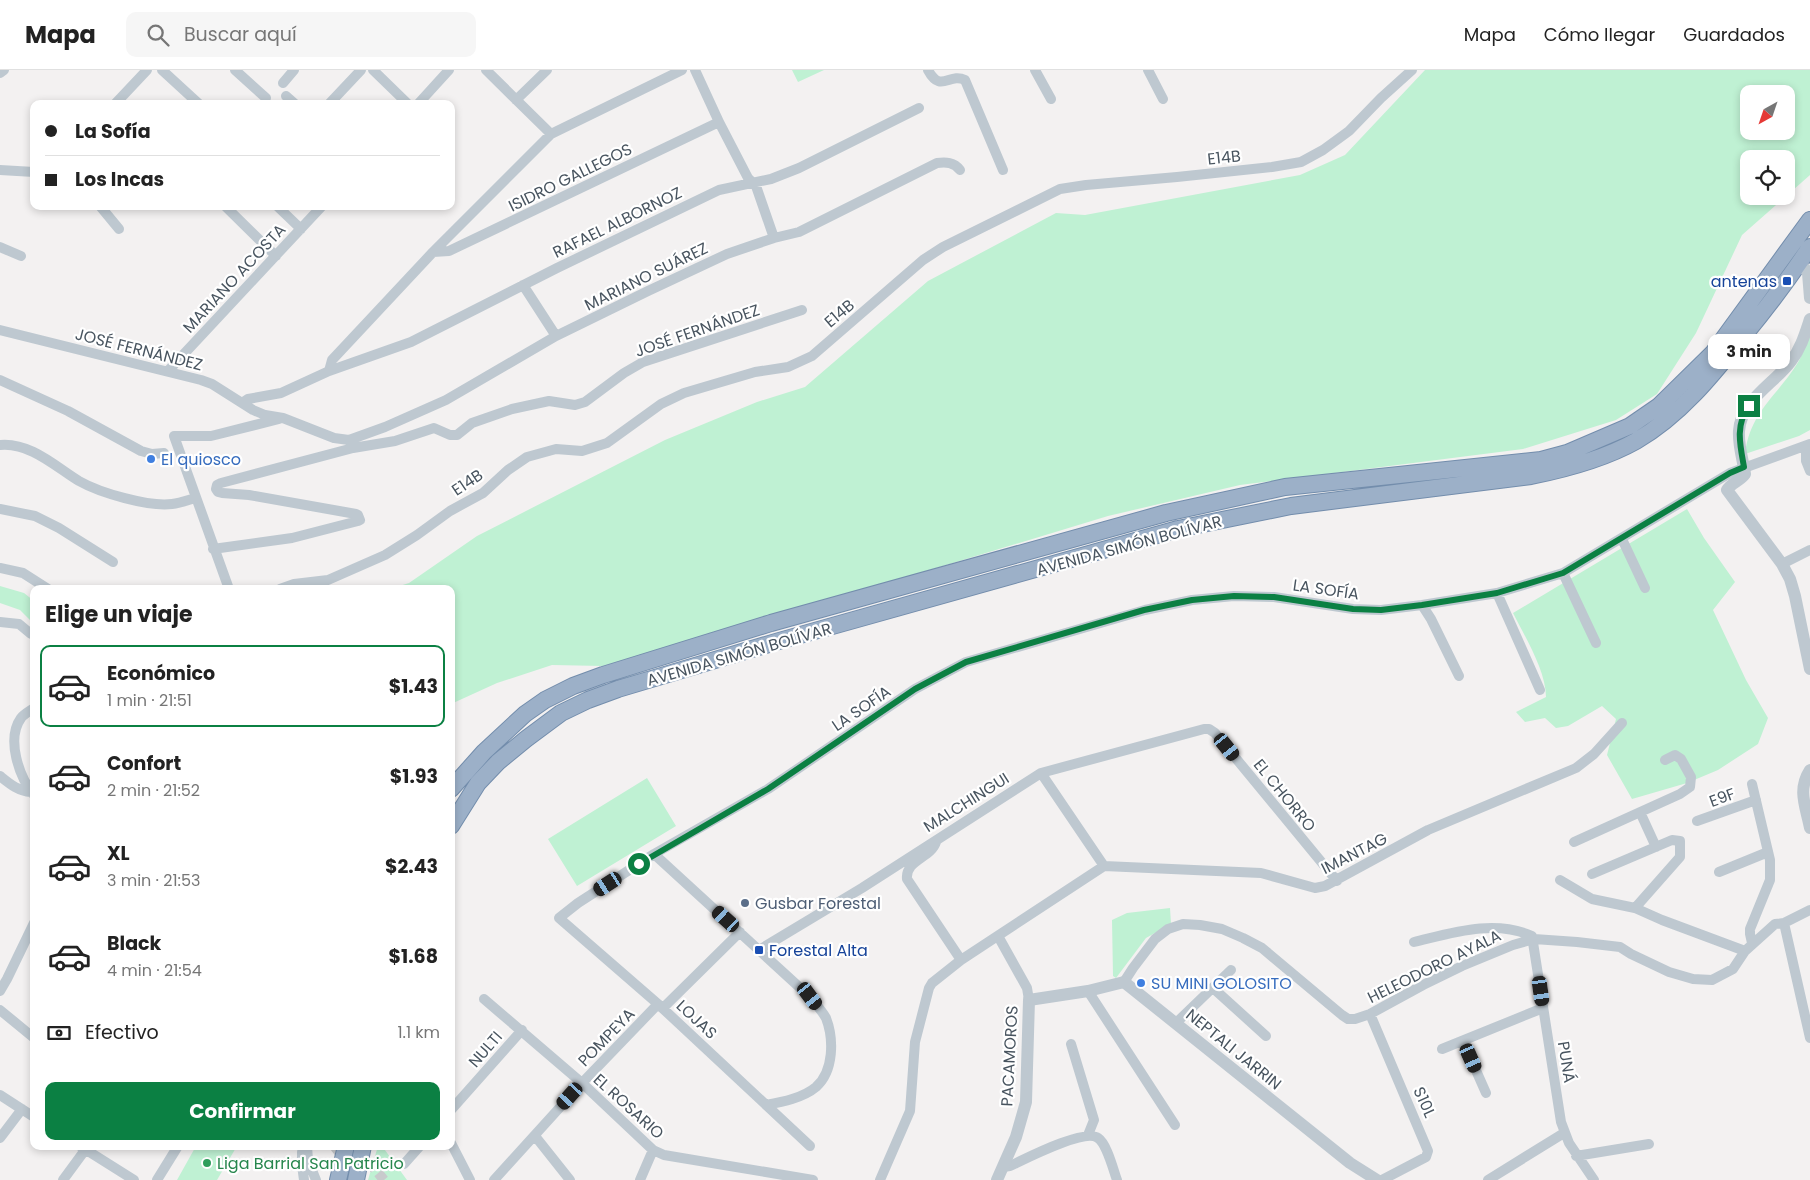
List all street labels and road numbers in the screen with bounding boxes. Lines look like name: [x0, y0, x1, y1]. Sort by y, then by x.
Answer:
street label: ISIDRO GALLEGOS: [505, 138, 636, 217]
street label: E14B: [1206, 144, 1242, 171]
street label: RAFAEL ALBORNOZ: [549, 181, 686, 264]
street label: MARIANO ACOSTA: [178, 219, 291, 338]
street label: MARIANO SUÁREZ: [581, 237, 712, 316]
street label: E14B: [819, 294, 860, 333]
street label: JOSÉ FERNÁNDEZ: [632, 298, 763, 363]
street label: JOSÉ FERNÁNDEZ: [73, 323, 205, 376]
street label: E14B: [447, 463, 488, 501]
street label: AVENIDA SIMÓN BOLÍVAR: [1034, 510, 1224, 581]
street label: LA SOFÍA: [1291, 573, 1361, 606]
street label: AVENIDA SIMÓN BOLÍVAR: [644, 617, 834, 692]
street label: LA SOFÍA: [827, 680, 896, 737]
street label: EL CHORRO: [1248, 754, 1321, 837]
street label: MALCHINGUI: [919, 767, 1014, 838]
street label: E9F: [1706, 782, 1738, 813]
street label: IMANTAG: [1317, 827, 1391, 880]
street label: HELEODORO AYALA: [1364, 924, 1505, 1009]
street label: LOJAS: [671, 995, 722, 1044]
street label: POMPEYA: [573, 1003, 640, 1072]
street label: NEPTALI JARRIN: [1181, 1004, 1286, 1095]
street label: PACAMOROS: [995, 1005, 1024, 1107]
street label: NULTI: [463, 1026, 508, 1073]
street label: PUNÁ: [1552, 1039, 1581, 1085]
street label: EL ROSARIO: [588, 1068, 669, 1144]
street label: S10L: [1408, 1083, 1441, 1121]

